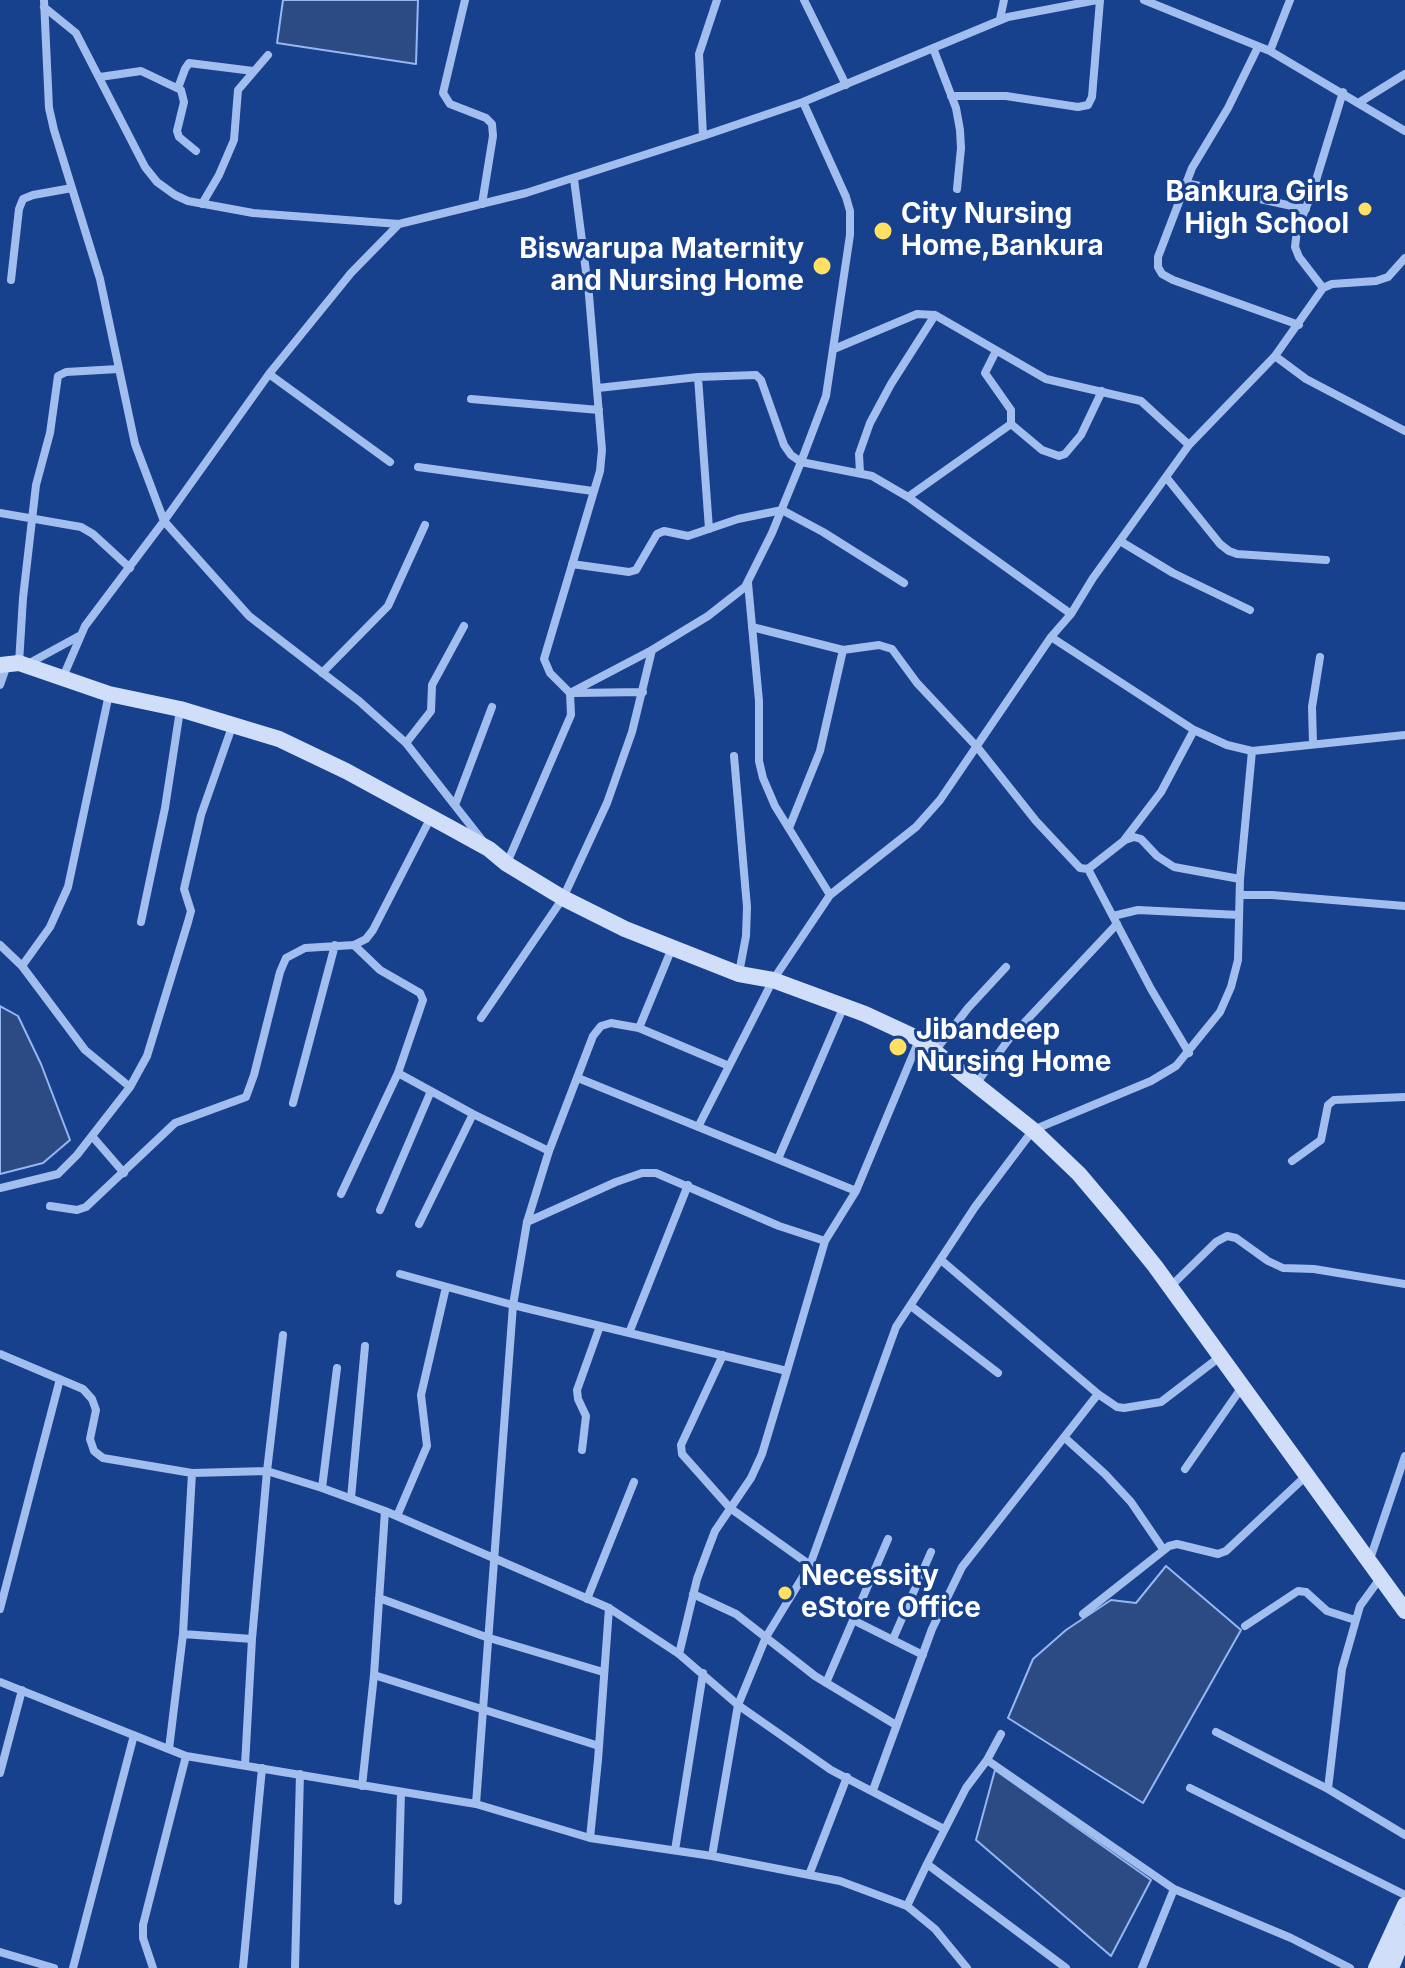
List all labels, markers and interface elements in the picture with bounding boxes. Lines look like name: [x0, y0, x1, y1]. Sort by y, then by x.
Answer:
place label: Bankura Girls High School: [1165, 176, 1349, 242]
place label: City Nursing Home,Bankura: [901, 198, 1104, 264]
marker: Bankura Girls High School: [1356, 200, 1374, 218]
marker: City Nursing Home,Bankura: [872, 220, 894, 242]
place label: Biswarupa Maternity and Nursing Home: [519, 233, 804, 299]
marker: Biswarupa Maternity and Nursing Home: [811, 255, 833, 277]
place label: Jibandeep Nursing Home: [916, 1014, 1112, 1080]
marker: Jibandeep Nursing Home: [887, 1036, 909, 1058]
place label: Necessity eStore Office: [801, 1560, 981, 1626]
marker: Necessity eStore Office: [776, 1584, 794, 1602]

